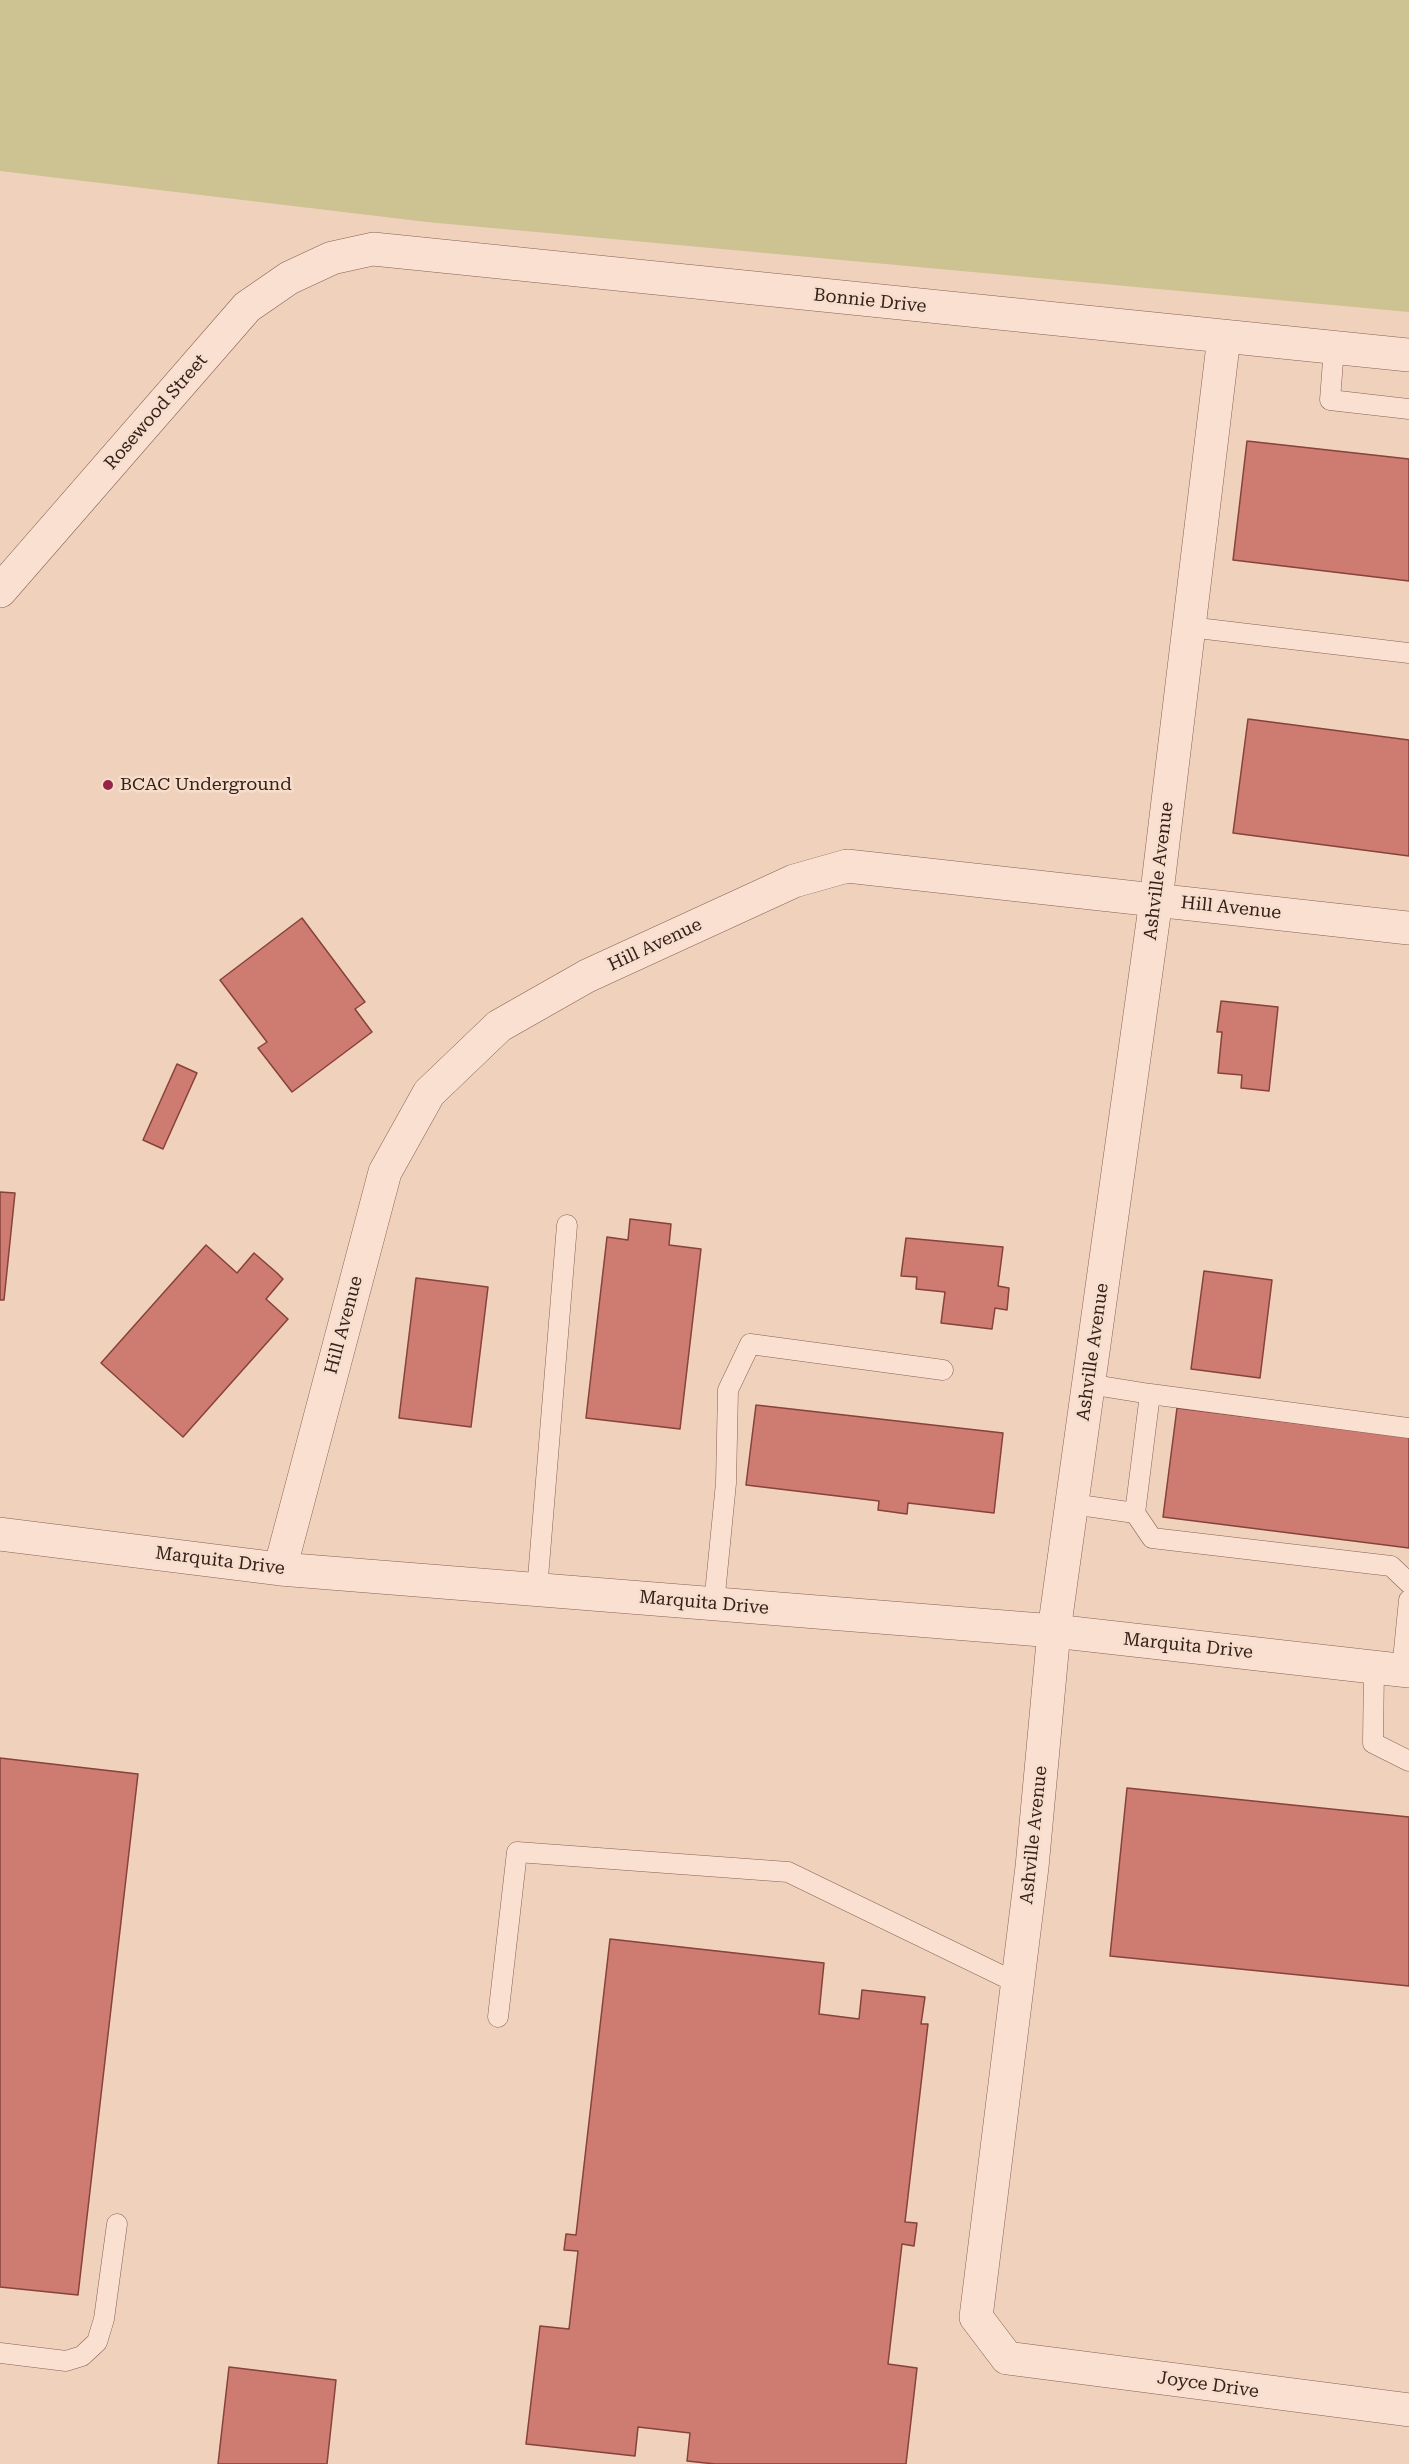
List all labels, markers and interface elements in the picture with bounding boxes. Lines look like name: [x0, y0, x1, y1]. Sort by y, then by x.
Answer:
street label: Bonnie Drive: [812, 284, 928, 318]
street label: Rosewood Street: [100, 350, 212, 474]
place label: BCAC Underground: [120, 774, 292, 796]
marker: BCAC Underground: [101, 778, 115, 792]
street label: Ashville Avenue: [1140, 801, 1178, 941]
street label: Hill Avenue: [1180, 892, 1282, 924]
street label: Hill Avenue: [605, 914, 705, 976]
street label: Hill Avenue: [321, 1273, 367, 1377]
street label: Ashville Avenue: [1073, 1282, 1113, 1422]
street label: Marquita Drive: [154, 1542, 286, 1580]
street label: Marquita Drive: [638, 1587, 770, 1619]
street label: Marquita Drive: [1122, 1628, 1254, 1664]
street label: Ashville Avenue: [1016, 1765, 1052, 1905]
street label: Joyce Drive: [1156, 2367, 1260, 2403]

